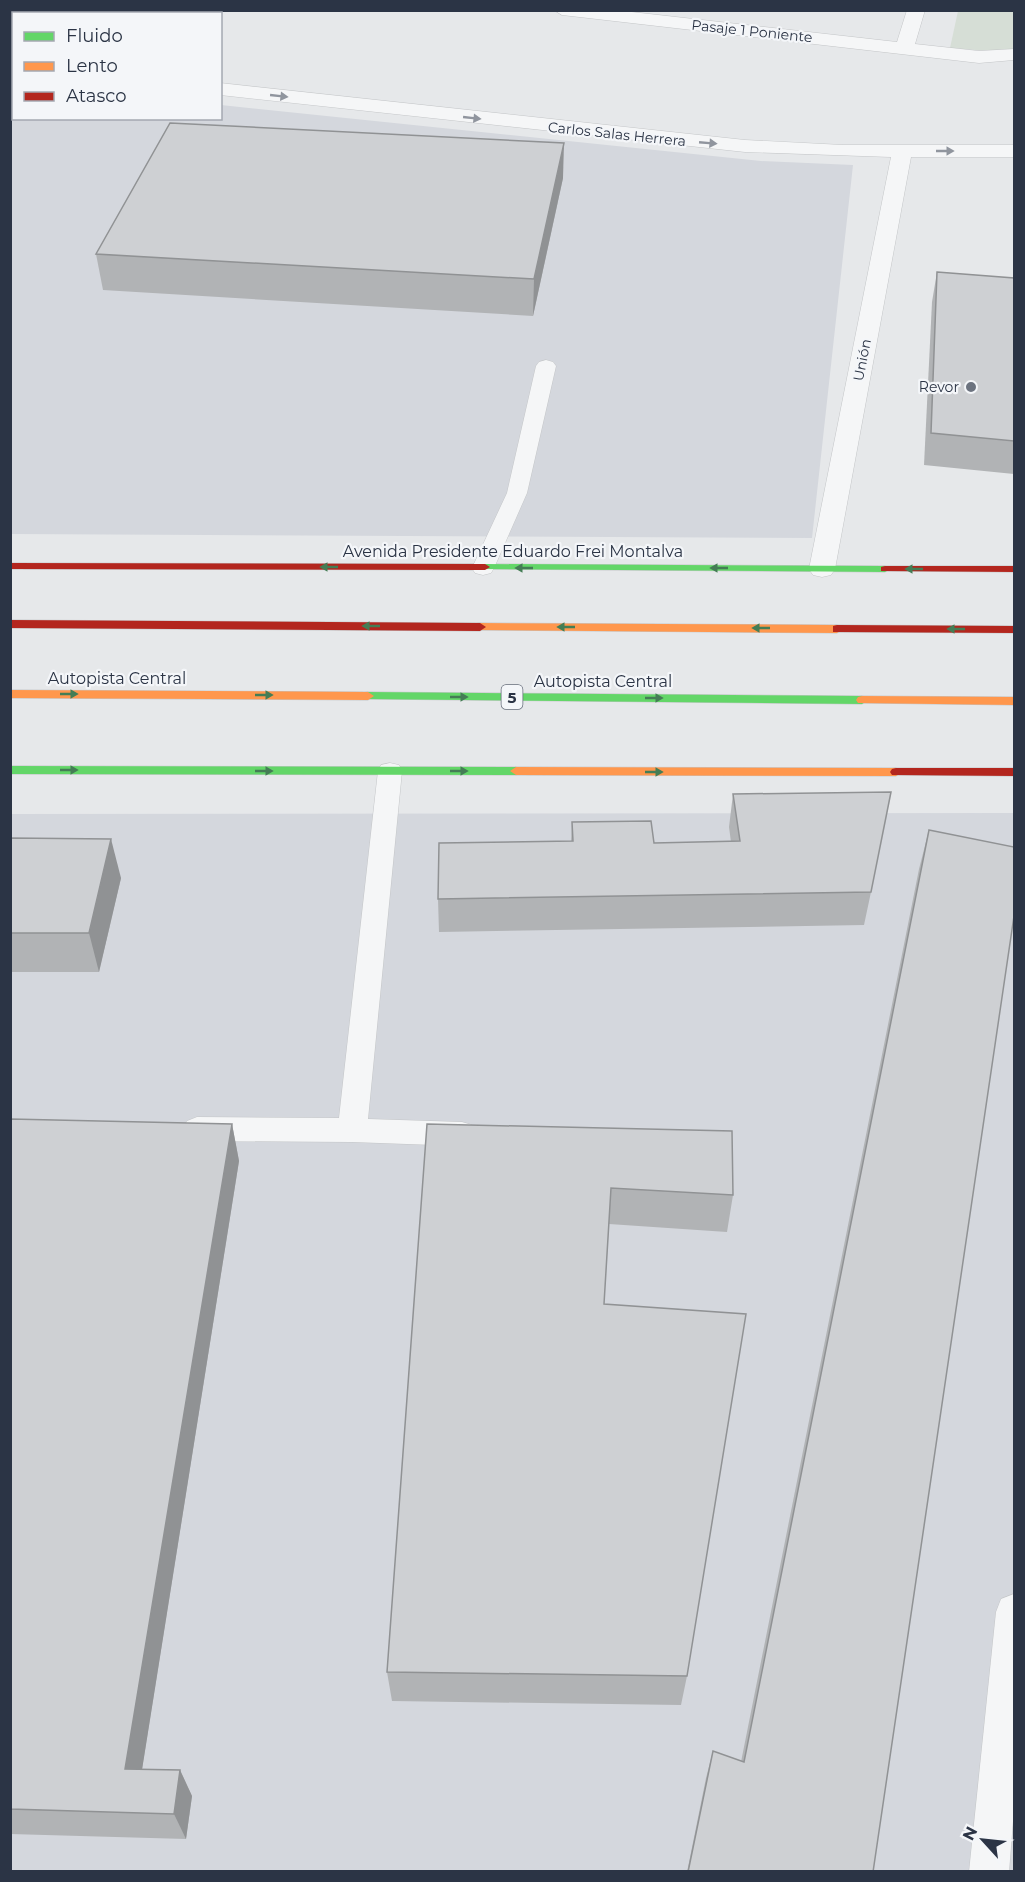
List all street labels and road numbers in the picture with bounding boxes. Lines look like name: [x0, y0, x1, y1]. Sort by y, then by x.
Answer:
street label: Pasaje 1 Poniente: [691, 16, 813, 46]
street label: Carlos Salas Herrera: [547, 118, 687, 150]
street label: Unión: [849, 337, 875, 383]
street label: Avenida Presidente Eduardo Frei Montalva: [343, 542, 683, 561]
street label: Autopista Central: [48, 669, 186, 688]
street label: Autopista Central: [534, 672, 672, 691]
road number: 5: [502, 685, 522, 709]

